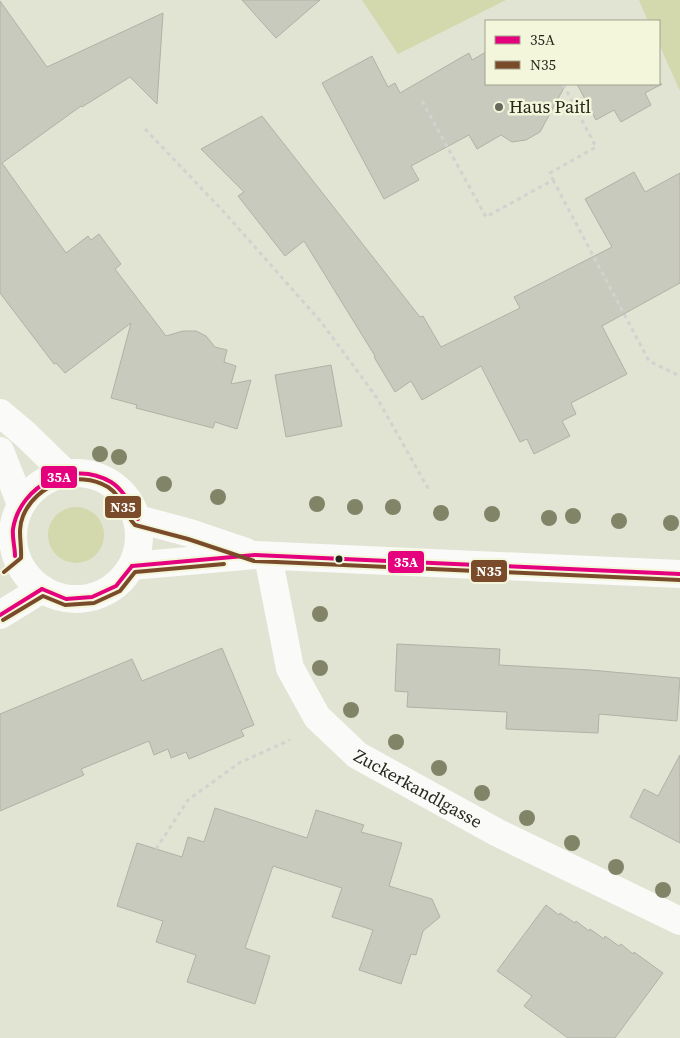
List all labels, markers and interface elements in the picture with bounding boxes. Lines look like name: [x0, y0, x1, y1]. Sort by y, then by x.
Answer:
legend: [485, 20, 660, 85]
text: 35A: [530, 29, 555, 50]
text: N35: [530, 54, 556, 75]
place label: Haus Paitl: [509, 94, 591, 119]
marker: Haus Paitl: [493, 101, 505, 113]
line badge: 35A: [40, 465, 78, 489]
text: 35A: [47, 467, 72, 487]
line badge: N35: [104, 495, 142, 519]
text: N35: [110, 497, 136, 517]
line badge: 35A: [387, 550, 425, 574]
text: 35A: [394, 552, 419, 572]
unlabelled marker: [334, 554, 344, 564]
line badge: N35: [470, 559, 508, 583]
text: N35: [476, 561, 502, 581]
street label: Zuckerkandlgasse: [350, 743, 487, 834]

